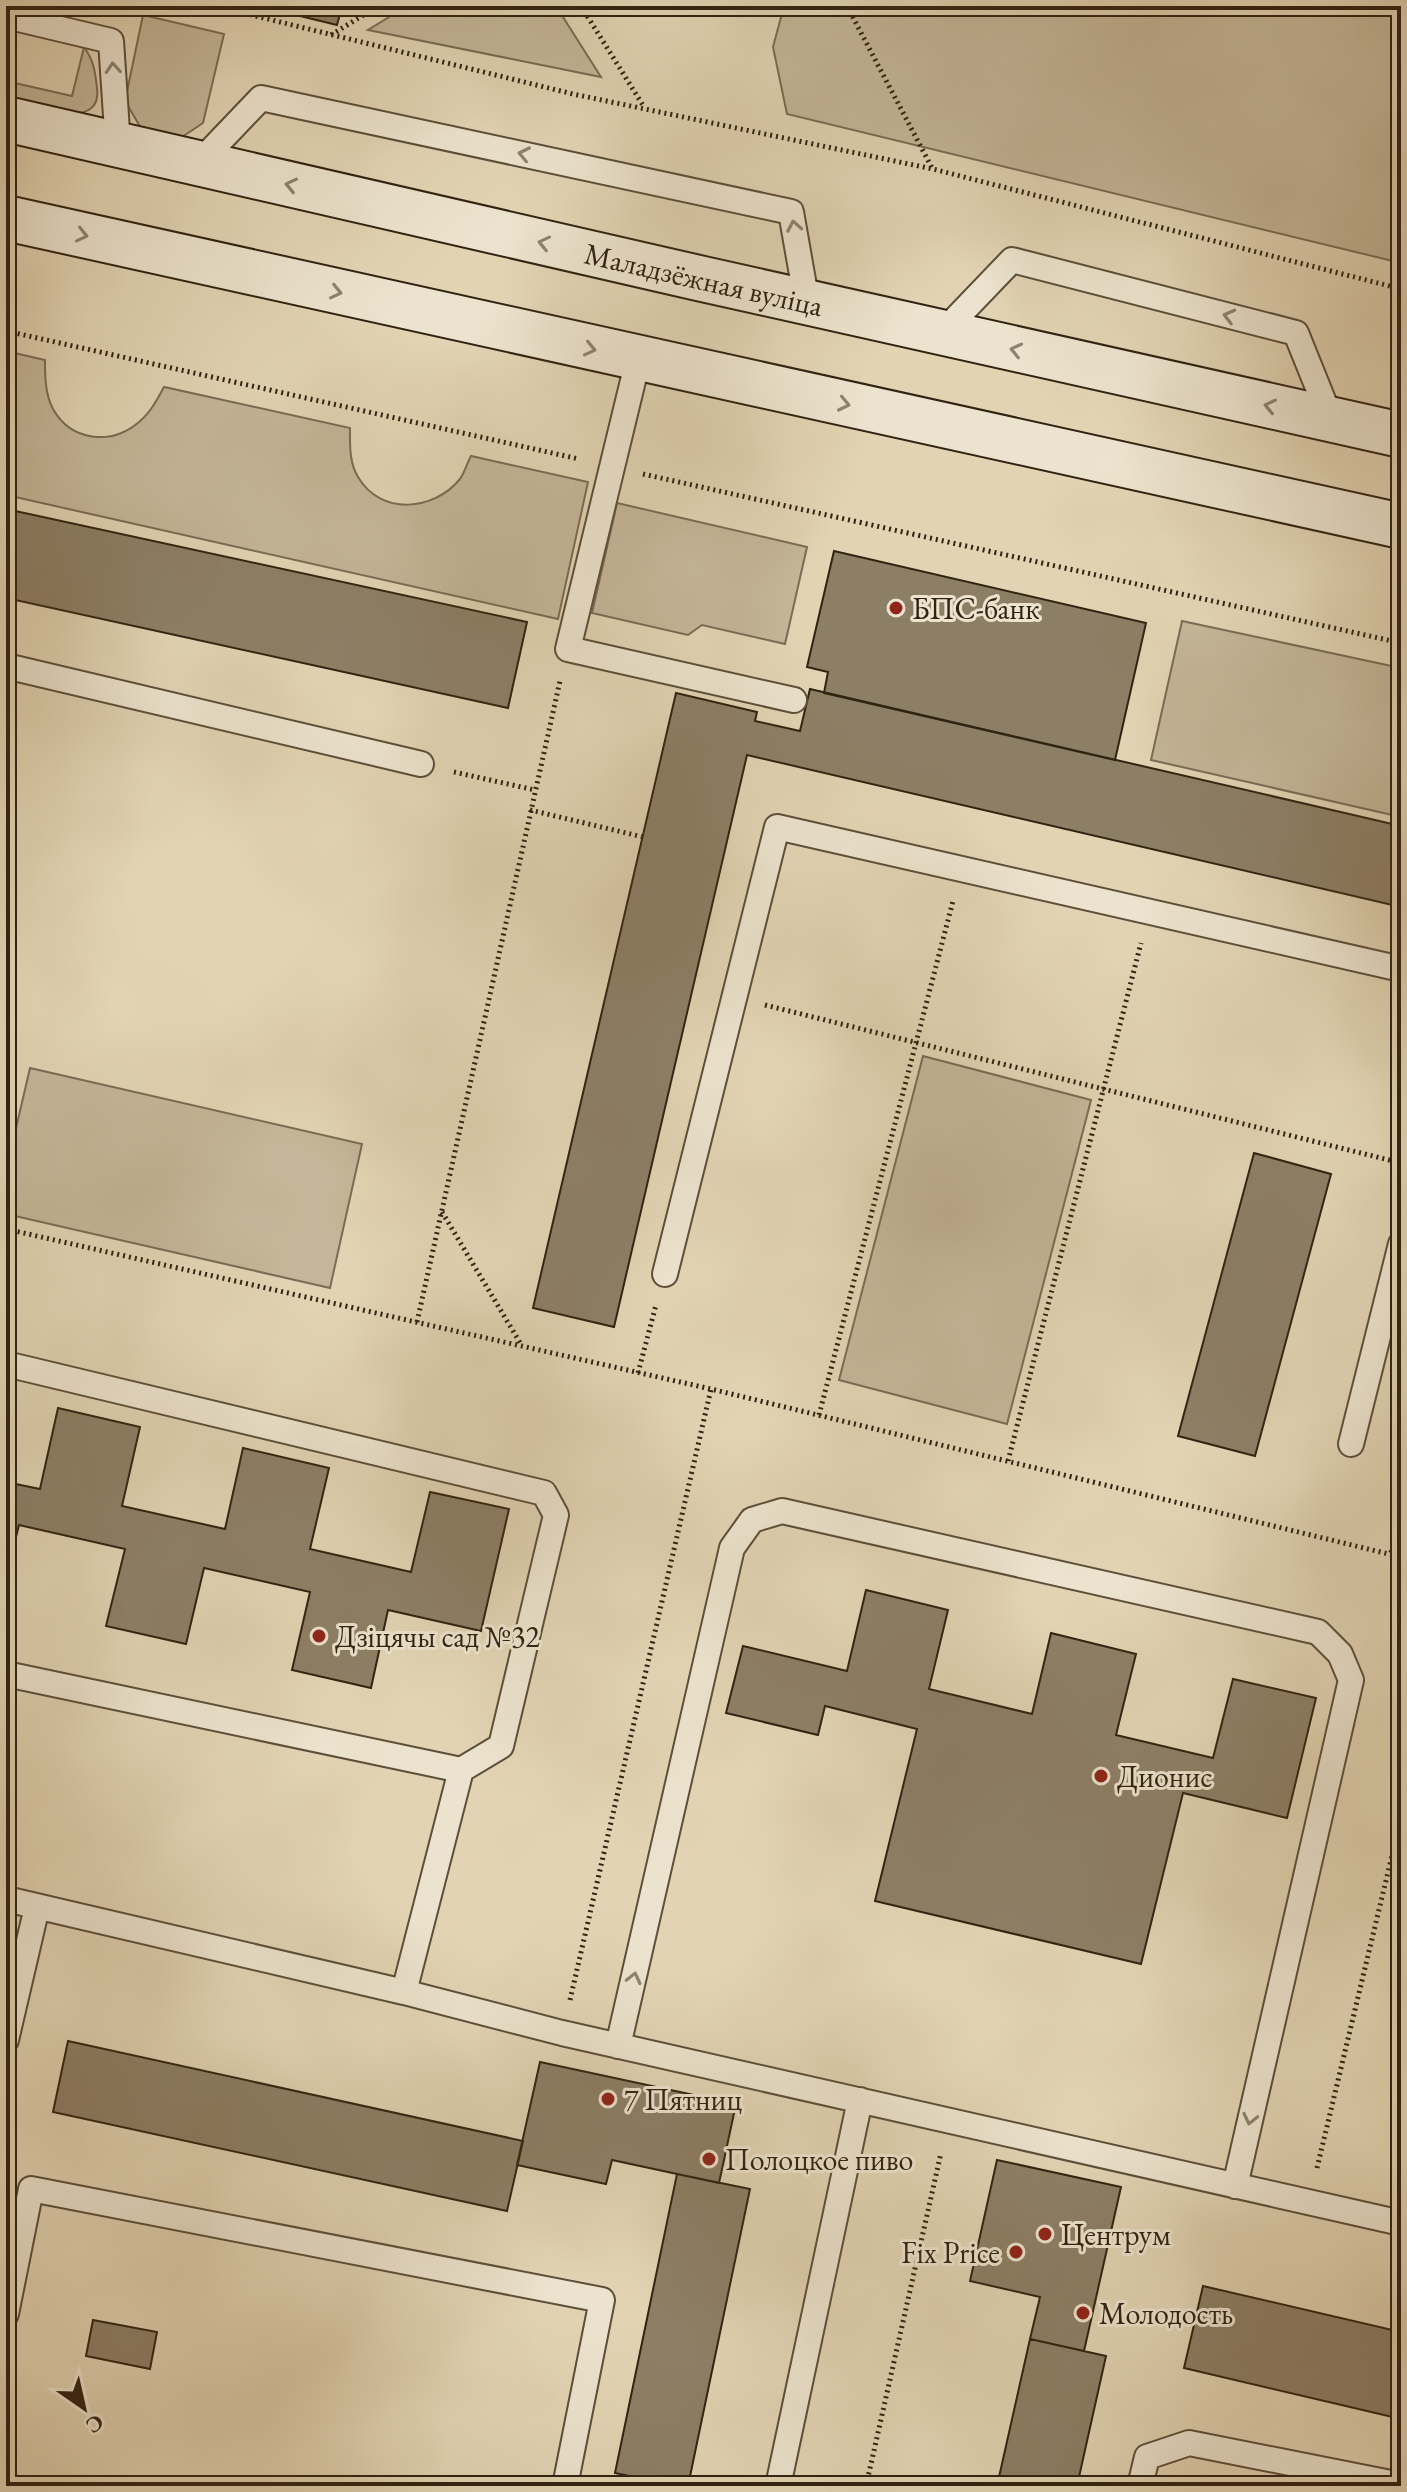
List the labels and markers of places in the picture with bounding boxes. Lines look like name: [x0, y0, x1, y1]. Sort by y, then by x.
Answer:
place label: БПС-банк: [912, 589, 1040, 628]
marker: БПС-банк: [887, 599, 905, 617]
place label: Дзіцячы сад №32: [335, 1617, 540, 1656]
marker: Дзіцячы сад №32: [310, 1627, 328, 1645]
place label: Дионис: [1117, 1757, 1213, 1796]
marker: Дионис: [1092, 1767, 1110, 1785]
place label: 7 Пятниц: [624, 2080, 742, 2119]
marker: 7 Пятниц: [599, 2090, 617, 2108]
place label: Полоцкое пиво: [725, 2140, 913, 2179]
marker: Полоцкое пиво: [700, 2150, 718, 2168]
place label: Центрум: [1061, 2215, 1171, 2254]
marker: Центрум: [1036, 2225, 1054, 2243]
place label: Fix Price: [901, 2233, 1000, 2272]
marker: Fix Price: [1007, 2243, 1025, 2261]
place label: Молодость: [1099, 2294, 1233, 2333]
marker: Молодость: [1074, 2304, 1092, 2322]

